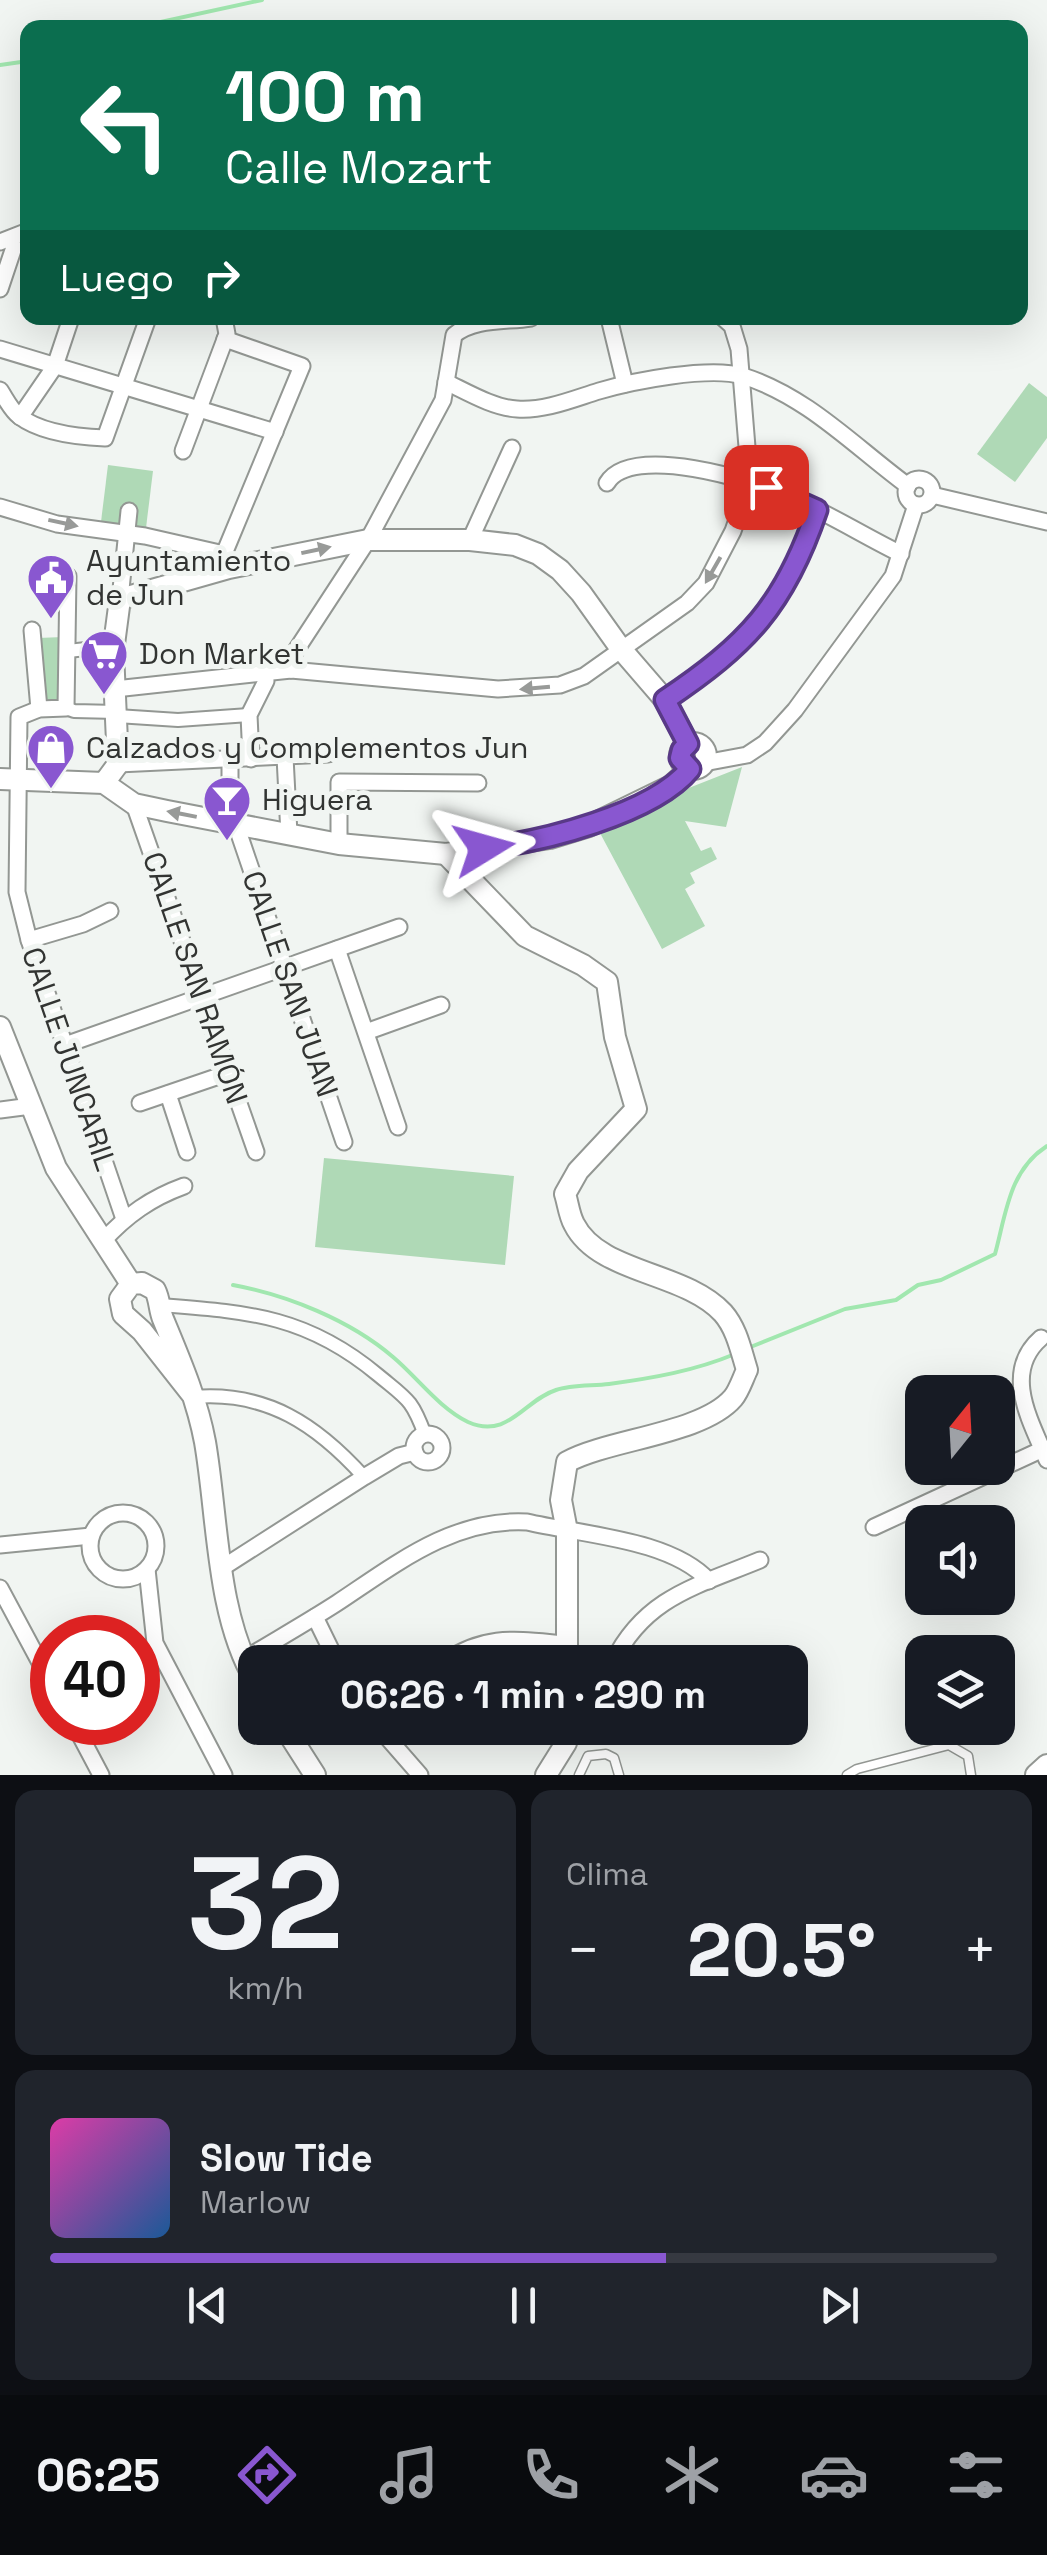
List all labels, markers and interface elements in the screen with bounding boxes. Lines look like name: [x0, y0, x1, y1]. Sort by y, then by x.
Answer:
text: 100 m: [225, 52, 425, 141]
icon: left: [60, 60, 190, 190]
text: Calle Mozart: [225, 139, 493, 196]
icon: right: [194, 250, 249, 305]
text: Luego: [60, 254, 174, 302]
pin: [724, 445, 809, 530]
icon: arrive: [739, 460, 794, 515]
one-way arrow: [48, 516, 79, 532]
place label: Ayuntamiento de Jun: [86, 541, 291, 614]
one-way arrow: [301, 542, 332, 558]
public building icon: Ayuntamiento de Jun: [25, 552, 77, 620]
one-way arrow: [704, 556, 722, 584]
supermarket icon: Don Market: [78, 628, 130, 696]
place label: Don Market: [139, 634, 304, 673]
one-way arrow: [518, 680, 550, 696]
shop icon: Calzados y Complementos Jun: [25, 722, 77, 790]
place label: Calzados y Complementos Jun: [86, 728, 528, 767]
bar icon: Higuera: [201, 774, 253, 842]
place label: Higuera: [262, 780, 372, 819]
position arrow: [432, 796, 536, 900]
one-way arrow: [166, 806, 197, 822]
street label: CALLE SAN RAMÓN: [134, 847, 257, 1109]
street label: CALLE SAN JUAN: [234, 866, 347, 1102]
street label: CALLE JUNCARIL: [13, 942, 126, 1176]
north arrow: [905, 1375, 1015, 1485]
map controls: [905, 1375, 1015, 1745]
button: sound: [905, 1505, 1015, 1615]
speed limit sign: 40: [30, 1615, 160, 1745]
button: layers: [905, 1635, 1015, 1745]
text: 06:26 · 1 min · 290 m: [340, 1671, 706, 1719]
text: 32: [187, 1820, 344, 1986]
text: Clima: [566, 1854, 648, 1894]
text: 20.5°: [687, 1902, 876, 1998]
text: −: [566, 1915, 600, 1985]
text: +: [963, 1915, 997, 1985]
text: km/h: [227, 1968, 304, 2008]
text: Slow Tide: [200, 2134, 373, 2182]
text: Marlow: [200, 2182, 311, 2222]
icon: previous: [180, 2278, 235, 2333]
icon: pause: [496, 2278, 551, 2333]
icon: next: [812, 2278, 867, 2333]
icon: directions: [232, 2440, 302, 2510]
icon: music: [374, 2440, 444, 2510]
icon: phone: [516, 2440, 586, 2510]
icon: climate: [657, 2440, 727, 2510]
icon: car: [799, 2440, 869, 2510]
icon: filters: [941, 2440, 1011, 2510]
text: 06:25: [36, 2447, 160, 2504]

